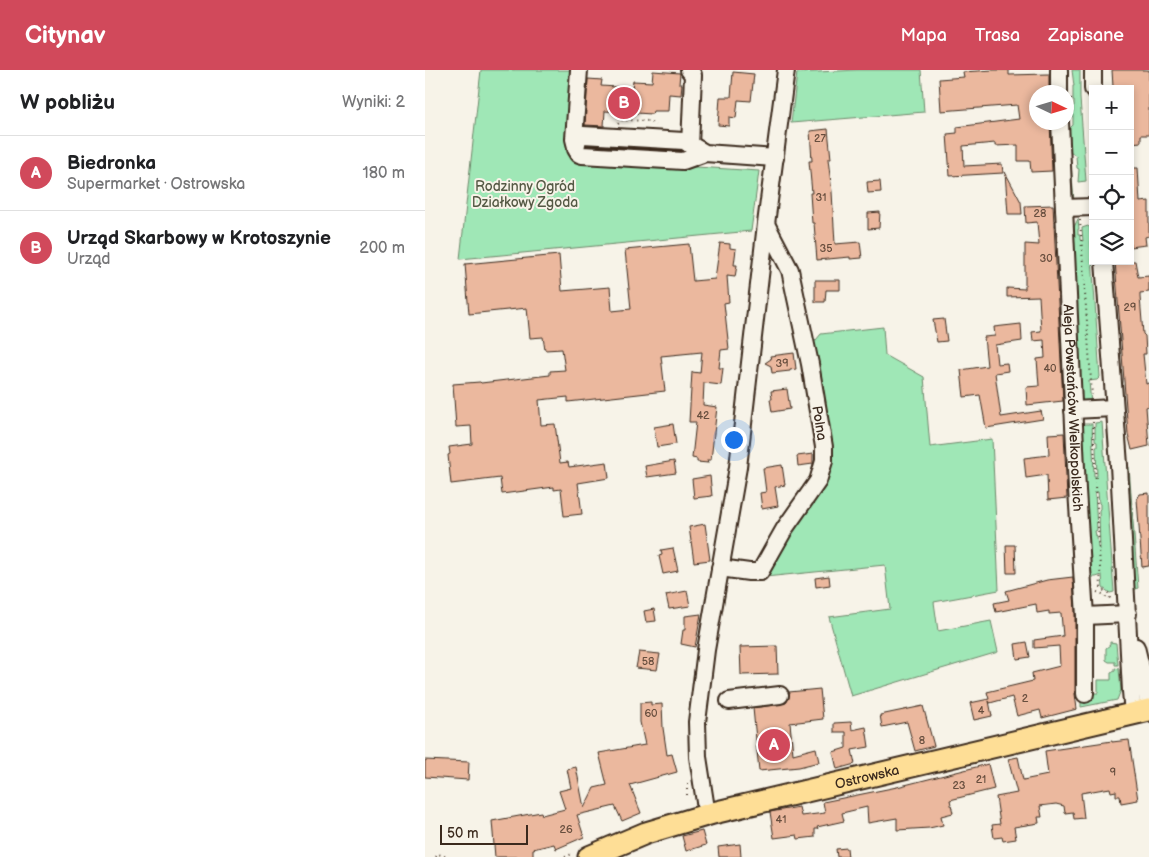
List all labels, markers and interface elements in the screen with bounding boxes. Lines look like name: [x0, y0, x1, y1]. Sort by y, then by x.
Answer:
text: Citynav: [25, 21, 106, 50]
text: Mapa: [900, 25, 947, 46]
text: Trasa: [975, 25, 1020, 46]
text: Zapisane: [1048, 25, 1124, 46]
pin: B: [608, 84, 640, 122]
north arrow: [1029, 85, 1074, 130]
map controls: [1089, 85, 1134, 265]
button: +: [1089, 85, 1134, 130]
text: W pobliżu: [20, 90, 115, 115]
text: Wyniki: 2: [342, 93, 405, 112]
button: −: [1089, 130, 1134, 175]
house number: 27: [814, 132, 827, 145]
text: Biedronka: [67, 152, 156, 175]
text: A: [31, 164, 41, 183]
text: 180 m: [363, 164, 405, 183]
text: Supermarket · Ostrowska: [67, 175, 245, 194]
button: locate: [1089, 175, 1134, 220]
park label: Rodzinny Ogród Działkowy Zgoda: [472, 178, 578, 211]
house number: 31: [815, 191, 827, 204]
house number: 28: [1034, 207, 1046, 220]
button: layers: [1089, 220, 1134, 265]
text: Urząd Skarbowy w Krotoszynie: [67, 227, 331, 250]
text: B: [30, 239, 42, 258]
text: 200 m: [359, 239, 405, 258]
house number: 35: [819, 242, 833, 255]
text: Urząd: [67, 250, 110, 269]
house number: 30: [1039, 252, 1053, 265]
house number: 29: [1124, 301, 1136, 314]
street label: Aleja Powstańców Wielkopolskich: [1059, 304, 1086, 512]
house number: 39: [775, 357, 789, 370]
house number: 40: [1043, 362, 1057, 375]
street label: Polna: [808, 404, 831, 442]
house number: 42: [696, 409, 710, 422]
your location: [721, 427, 747, 453]
house number: 58: [642, 655, 654, 668]
house number: 2: [1022, 692, 1029, 705]
house number: 4: [978, 704, 985, 717]
house number: 60: [644, 707, 658, 720]
pin: A: [758, 726, 790, 764]
house number: 8: [919, 734, 925, 747]
street label: Ostrowska: [833, 761, 901, 793]
house number: 9: [1110, 766, 1116, 779]
house number: 21: [976, 773, 986, 786]
house number: 23: [952, 779, 966, 792]
house number: 41: [776, 813, 786, 826]
scale bar: [440, 822, 527, 845]
house number: 26: [559, 823, 573, 836]
text: 50 m: [447, 825, 479, 842]

